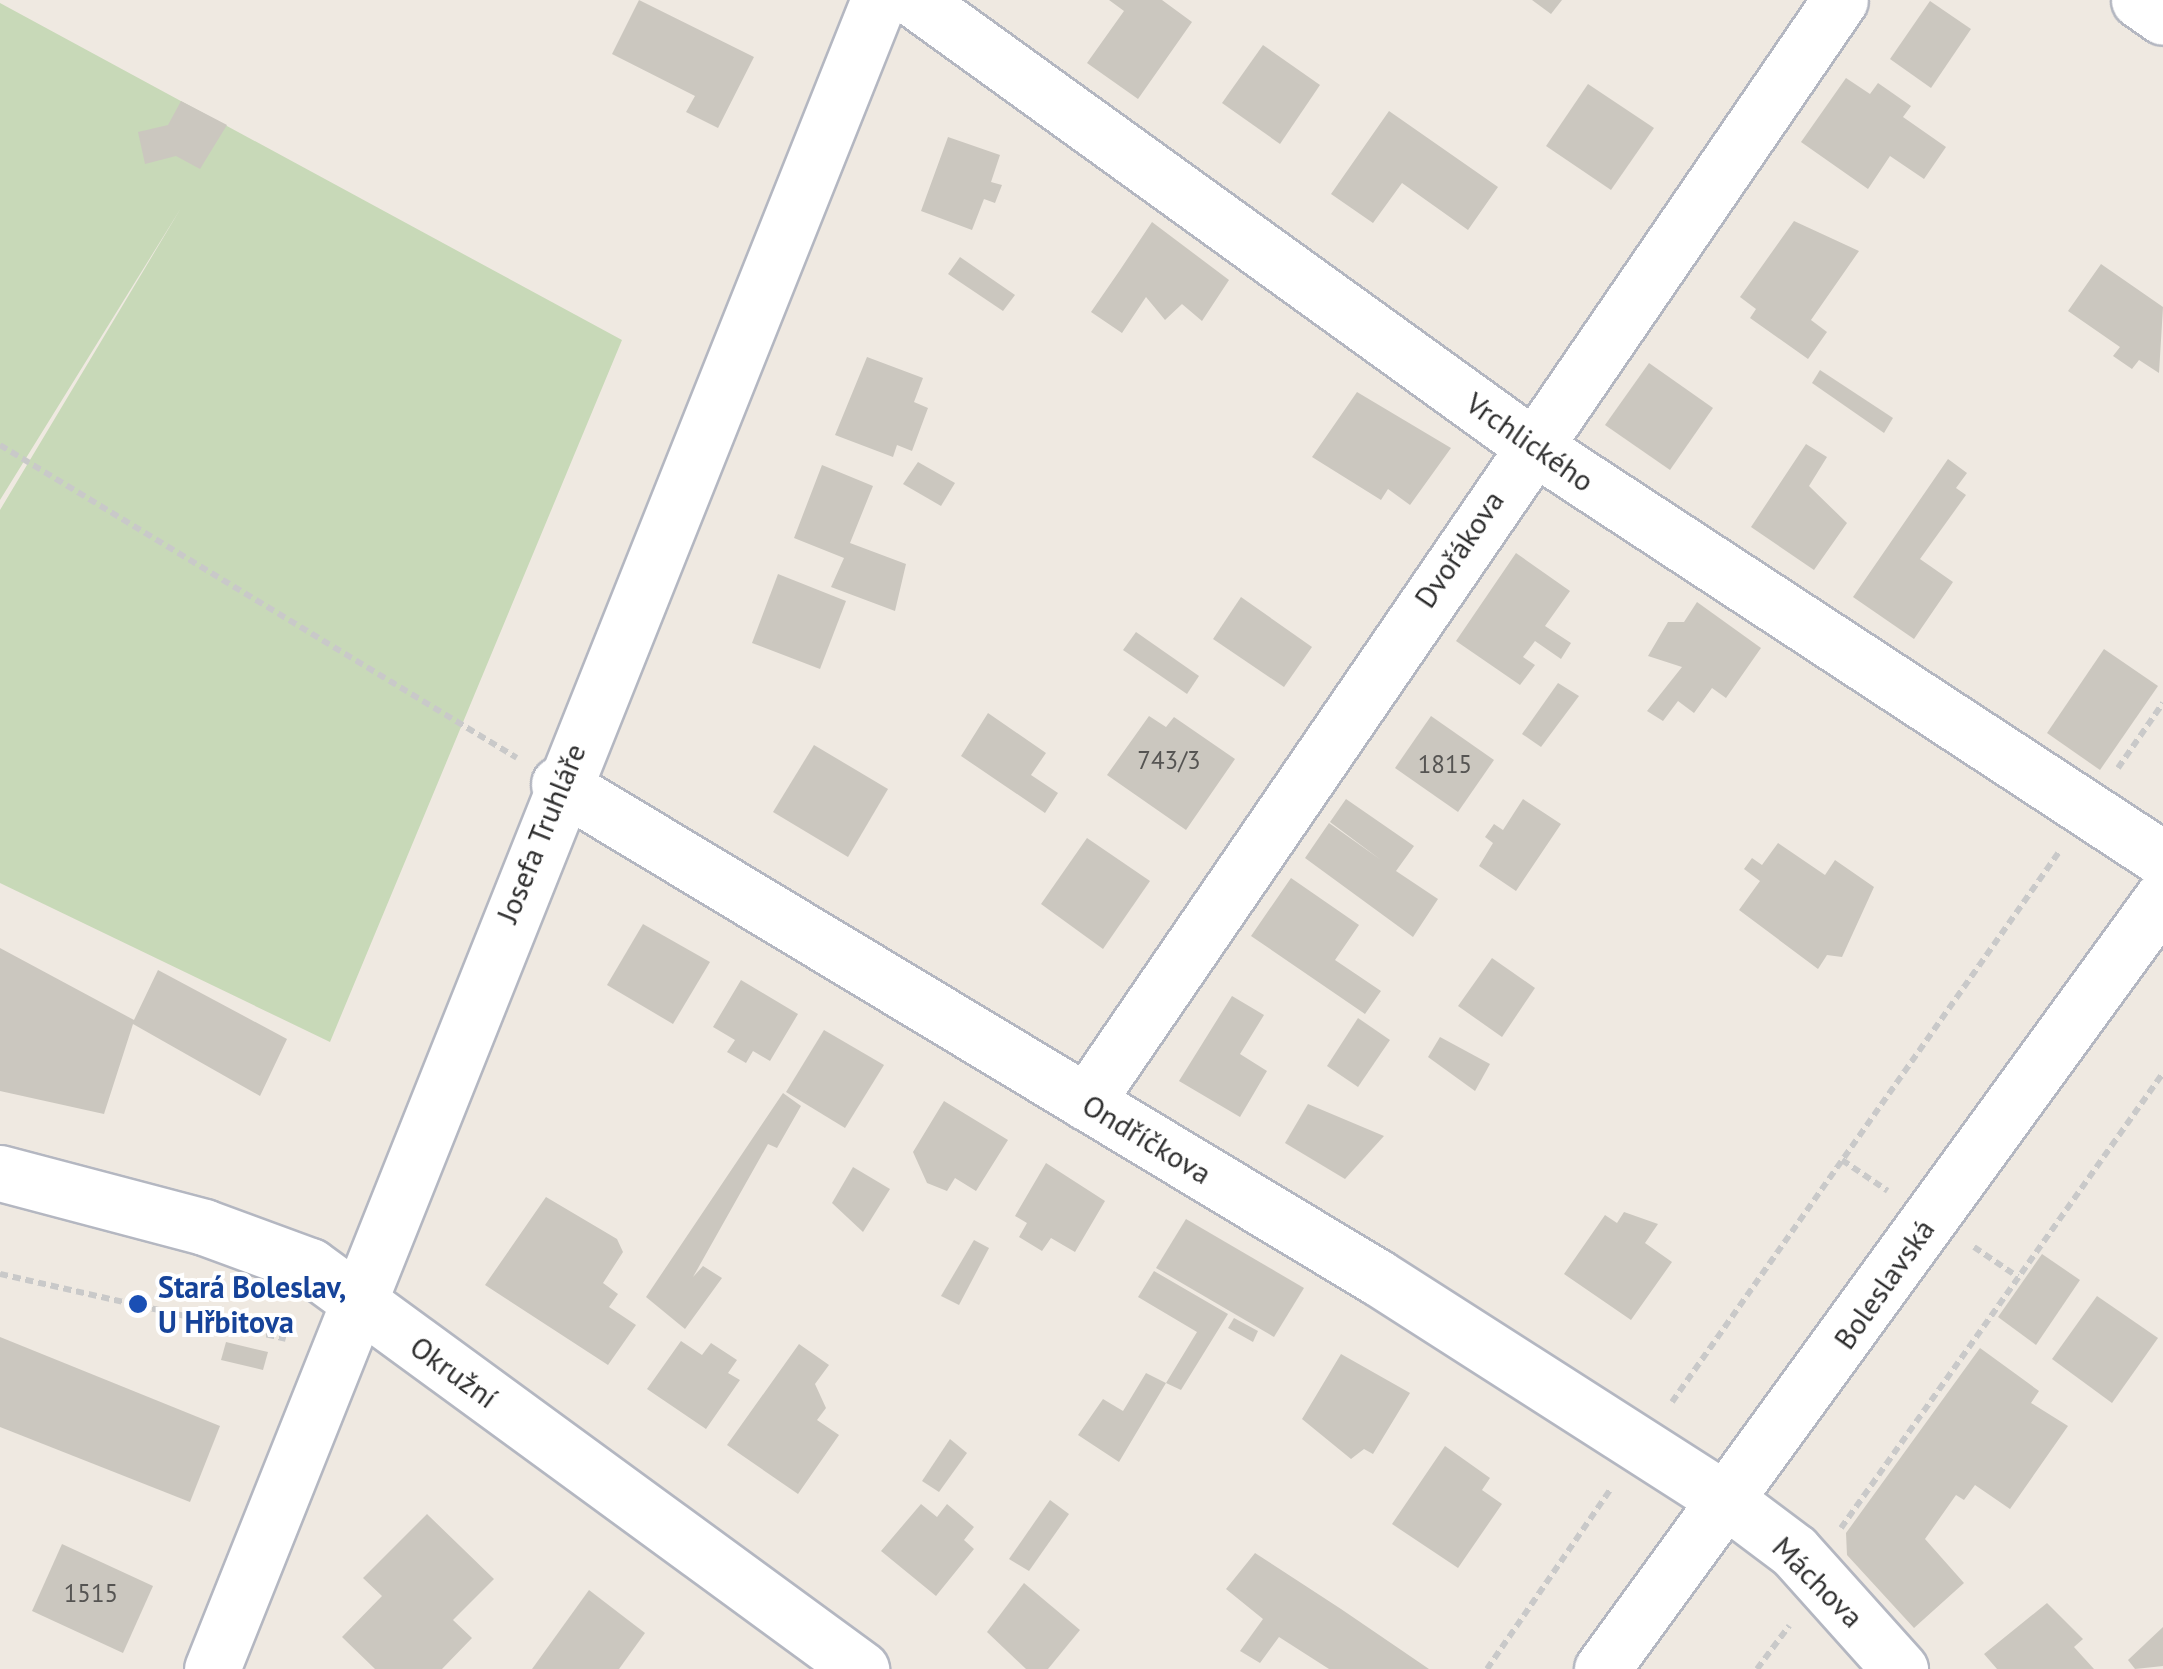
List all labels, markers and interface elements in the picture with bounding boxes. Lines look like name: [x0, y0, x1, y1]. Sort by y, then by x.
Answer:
street label: Vrchlického: [1459, 385, 1601, 499]
street label: Dvořákova: [1407, 484, 1511, 614]
street label: Josefa Truhláře: [489, 738, 593, 928]
house number: 743/3: [1137, 745, 1201, 775]
house number: 1815: [1418, 749, 1472, 779]
street label: Ondříčkova: [1076, 1087, 1218, 1191]
street label: Boleslavská: [1826, 1212, 1942, 1356]
place label: Stará Boleslav, U Hřbitova: [158, 1269, 346, 1340]
marker: Stará Boleslav, U Hřbitova: [127, 1293, 149, 1315]
street label: Okružní: [403, 1328, 505, 1416]
street label: Máchova: [1765, 1529, 1871, 1635]
house number: 1515: [64, 1578, 118, 1608]

